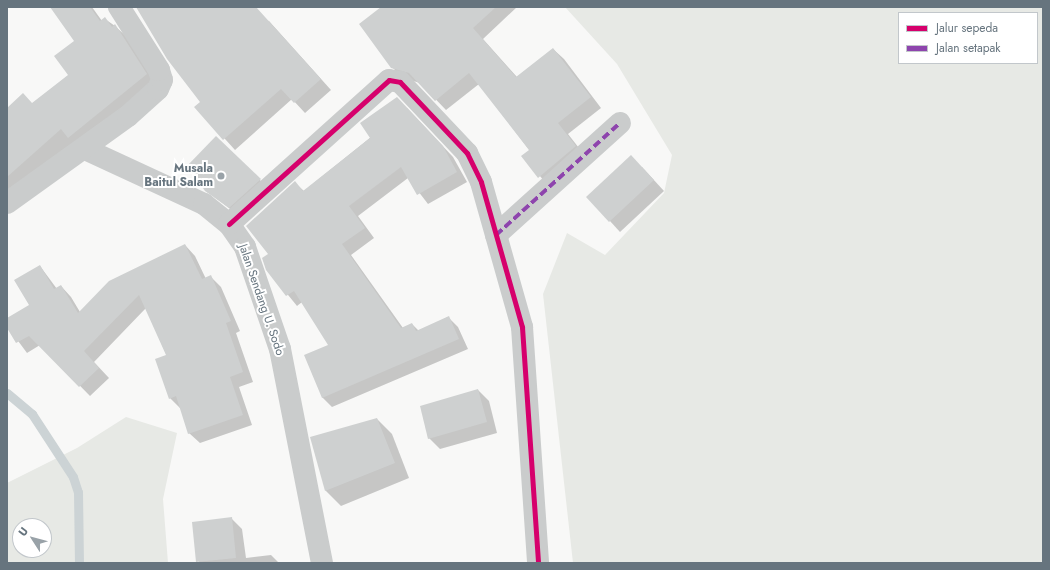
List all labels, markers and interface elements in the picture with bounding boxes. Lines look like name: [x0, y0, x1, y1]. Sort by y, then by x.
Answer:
legend: [898, 12, 1038, 64]
text: Jalur sepeda: [936, 19, 998, 37]
text: Jalan setapak: [936, 39, 1001, 57]
place label: Musala Baitul Salam: [144, 162, 213, 190]
marker: Musala Baitul Salam: [216, 171, 226, 181]
street label: Jalan Sendang U. Sodo: [235, 242, 287, 358]
north arrow: [12, 518, 52, 558]
text: U: [14, 524, 32, 539]

